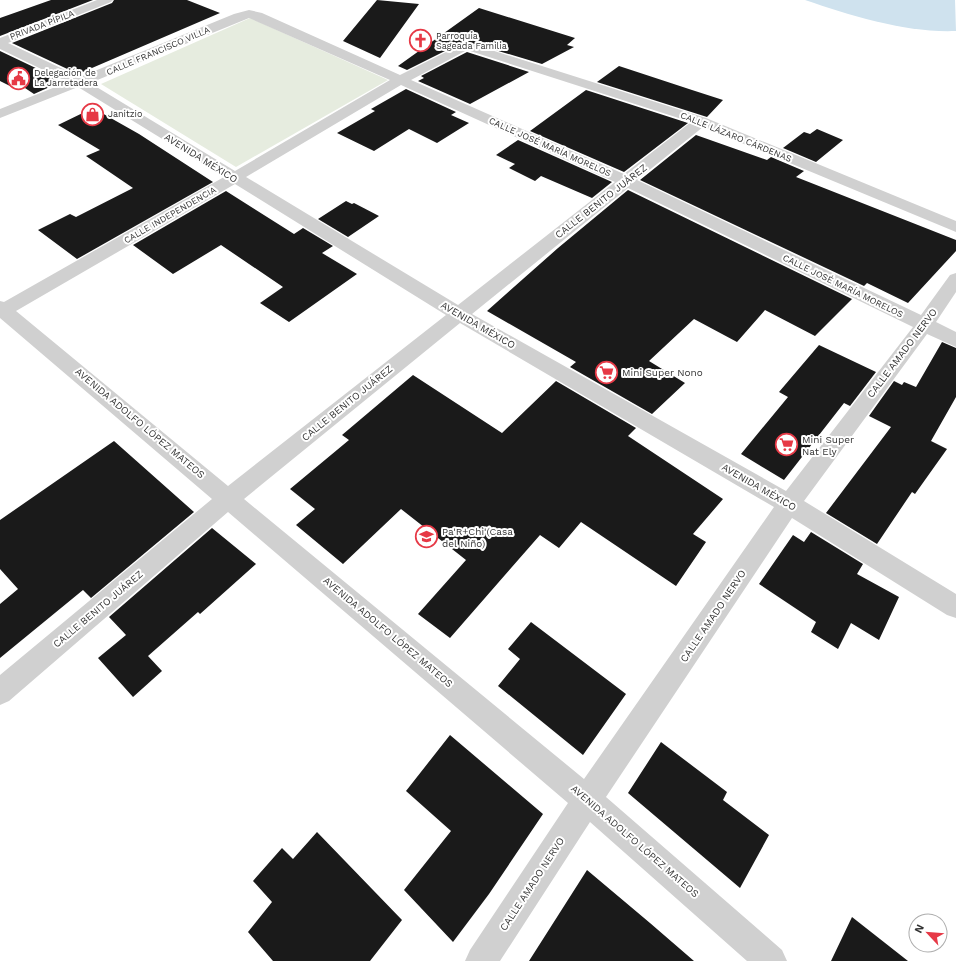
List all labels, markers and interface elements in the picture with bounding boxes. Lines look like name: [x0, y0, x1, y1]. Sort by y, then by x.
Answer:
street label: PRIVADA PÍPILA: [8, 7, 76, 42]
street label: CALLE FRANCISCO VILLA: [105, 25, 211, 77]
church icon: Parroquia Sageada Familia: [407, 28, 433, 54]
place label: Parroquia Sageada Familia: [436, 31, 507, 51]
public building icon: Delegación de La Jarretadera: [5, 65, 31, 91]
place label: Delegación de La Jarretadera: [34, 68, 98, 88]
shop icon: Janitzio: [80, 101, 106, 127]
place label: Janitzio: [108, 109, 142, 119]
street label: CALLE LÁZARO CÁRDENAS: [679, 109, 794, 164]
street label: CALLE JOSÉ MARÍA MORELOS: [487, 115, 613, 179]
street label: AVENIDA MÉXICO: [162, 131, 240, 185]
street label: CALLE BENITO JUÁREZ: [553, 162, 649, 240]
street label: CALLE INDEPENDENCIA: [122, 184, 218, 245]
street label: CALLE JOSÉ MARÍA MORELOS: [781, 252, 905, 320]
street label: AVENIDA MÉXICO: [439, 299, 517, 351]
street label: CALLE AMADO NERVO: [865, 306, 939, 400]
supermarket icon: Mini Super Nono: [594, 359, 620, 385]
street label: CALLE BENITO JUÁREZ: [299, 363, 395, 443]
street label: AVENIDA ADOLFO LÓPEZ MATEOS: [73, 366, 207, 480]
place label: Mini Super Nono: [622, 367, 703, 378]
supermarket icon: Mini Super Nat Ely: [773, 432, 799, 458]
place label: Mini Super Nat Ely: [802, 434, 854, 457]
street label: AVENIDA MÉXICO: [720, 461, 798, 513]
school or university icon: Pa'R+Chi'(Casa del Niño): [413, 524, 439, 550]
place label: Pa'R+Chi'(Casa del Niño): [442, 526, 513, 549]
street label: CALLE BENITO JUÁREZ: [51, 568, 145, 650]
street label: CALLE AMADO NERVO: [678, 568, 748, 664]
street label: AVENIDA ADOLFO LÓPEZ MATEOS: [321, 575, 455, 689]
street label: AVENIDA ADOLFO LÓPEZ MATEOS: [569, 783, 701, 899]
street label: CALLE AMADO NERVO: [498, 835, 566, 933]
north arrow: [908, 913, 948, 953]
text: N: [912, 922, 927, 935]

